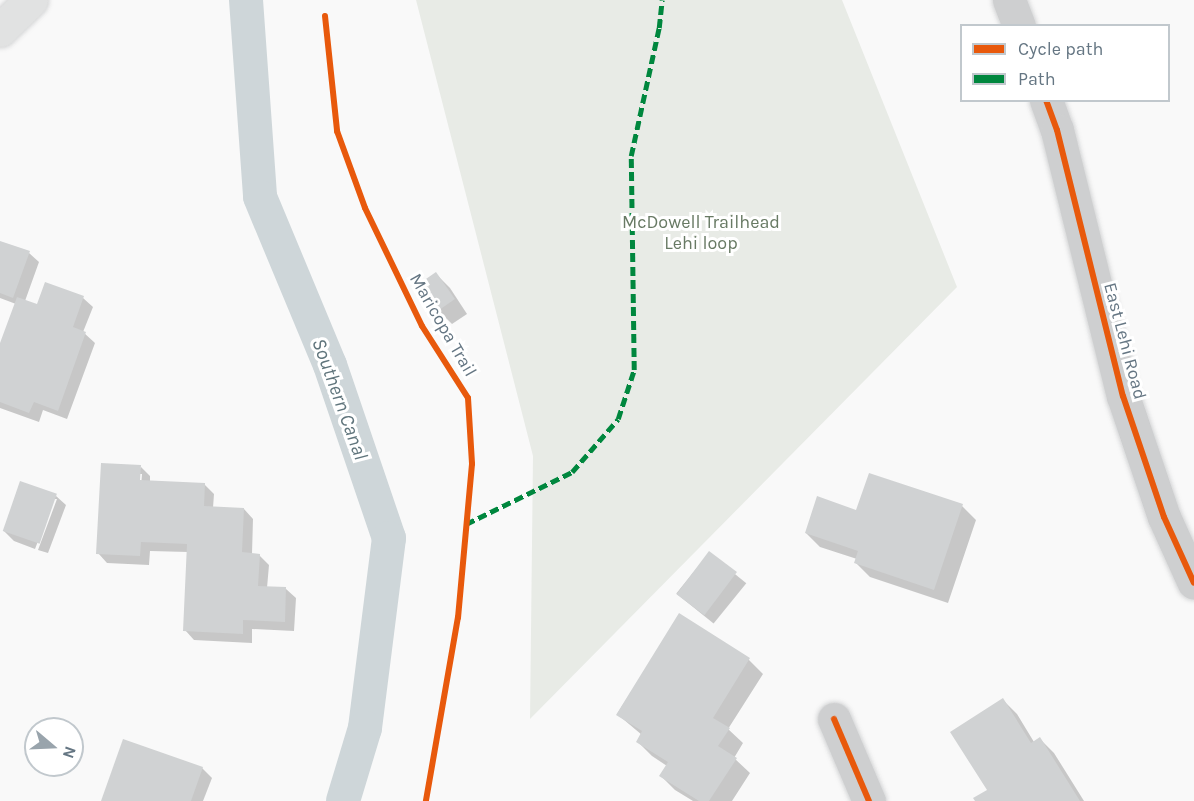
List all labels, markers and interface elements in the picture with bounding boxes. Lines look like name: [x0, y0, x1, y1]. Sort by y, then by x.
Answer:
legend: [960, 24, 1170, 102]
text: Cycle path: [1018, 38, 1103, 60]
text: Path: [1018, 68, 1056, 90]
park label: McDowell Trailhead Lehi loop: [622, 212, 780, 254]
street label: Maricopa Trail: [405, 270, 481, 380]
street label: East Lehi Road: [1099, 280, 1151, 402]
water label: Southern Canal: [307, 335, 373, 463]
north arrow: [24, 717, 84, 777]
text: N: [59, 744, 80, 761]

